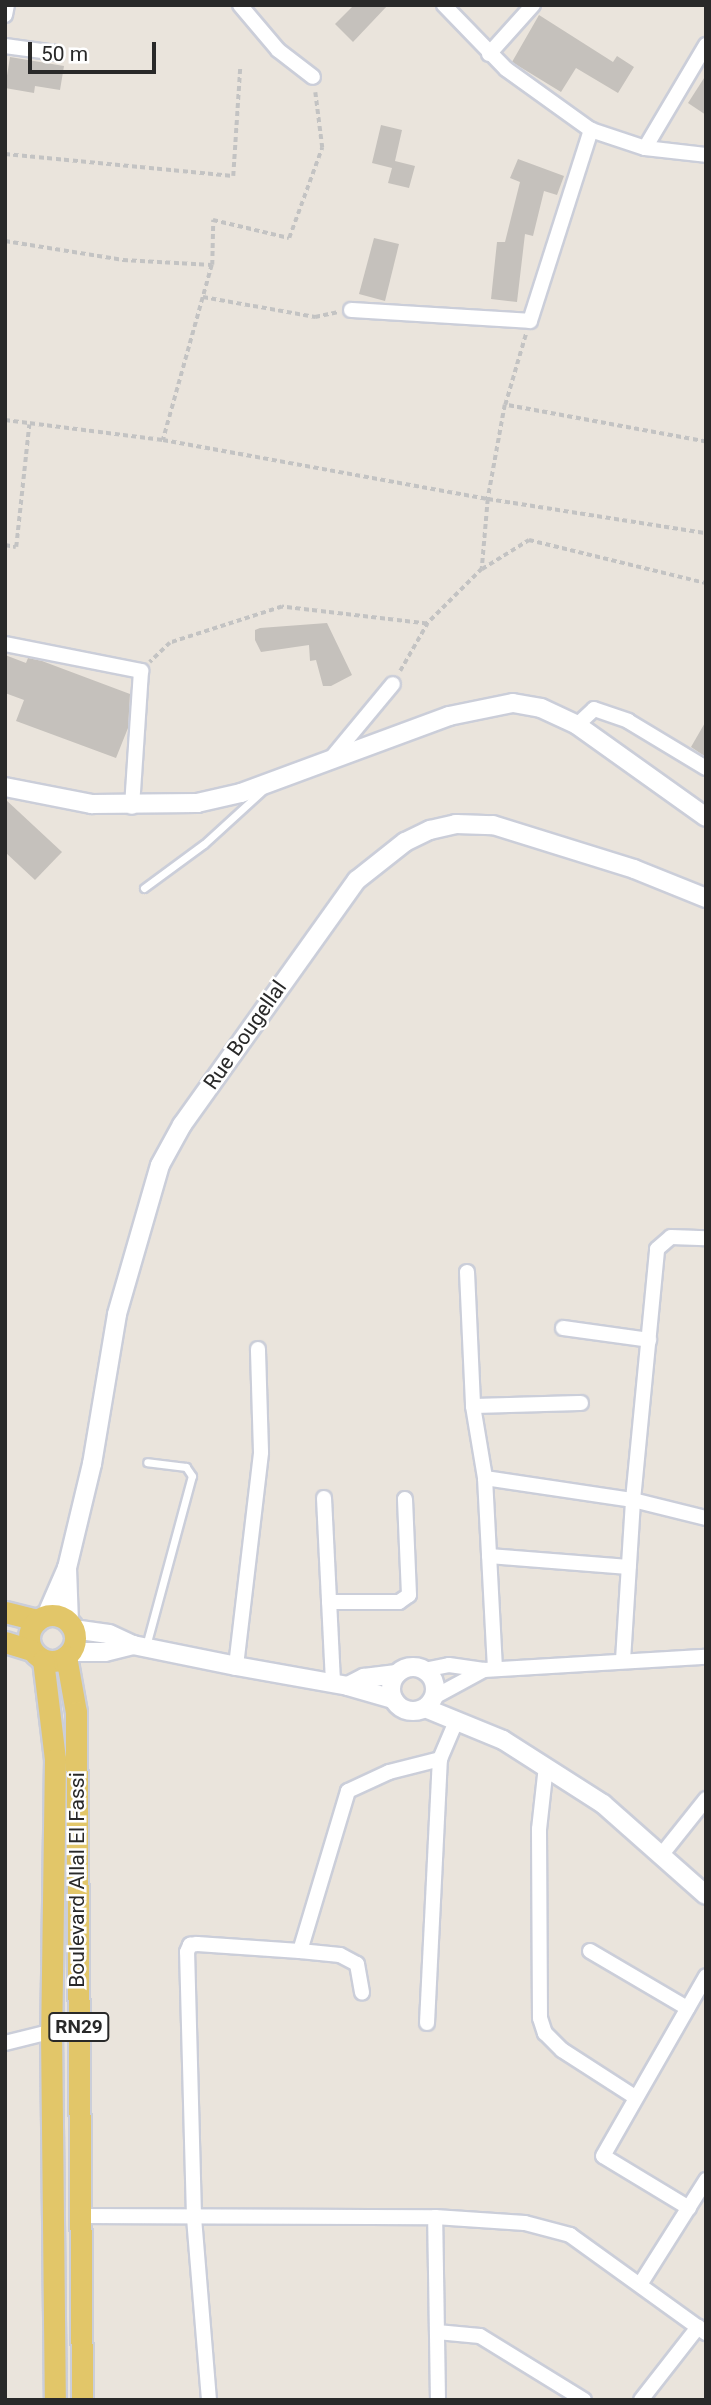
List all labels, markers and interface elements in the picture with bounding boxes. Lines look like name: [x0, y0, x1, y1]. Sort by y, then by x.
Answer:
scale bar: [32, 28, 159, 72]
text: 50 m: [41, 42, 88, 66]
street label: Rue Bougellal: [198, 976, 292, 1094]
street label: Boulevard Allal El Fassi: [64, 1772, 90, 1988]
road number: RN29: [48, 2011, 110, 2042]

